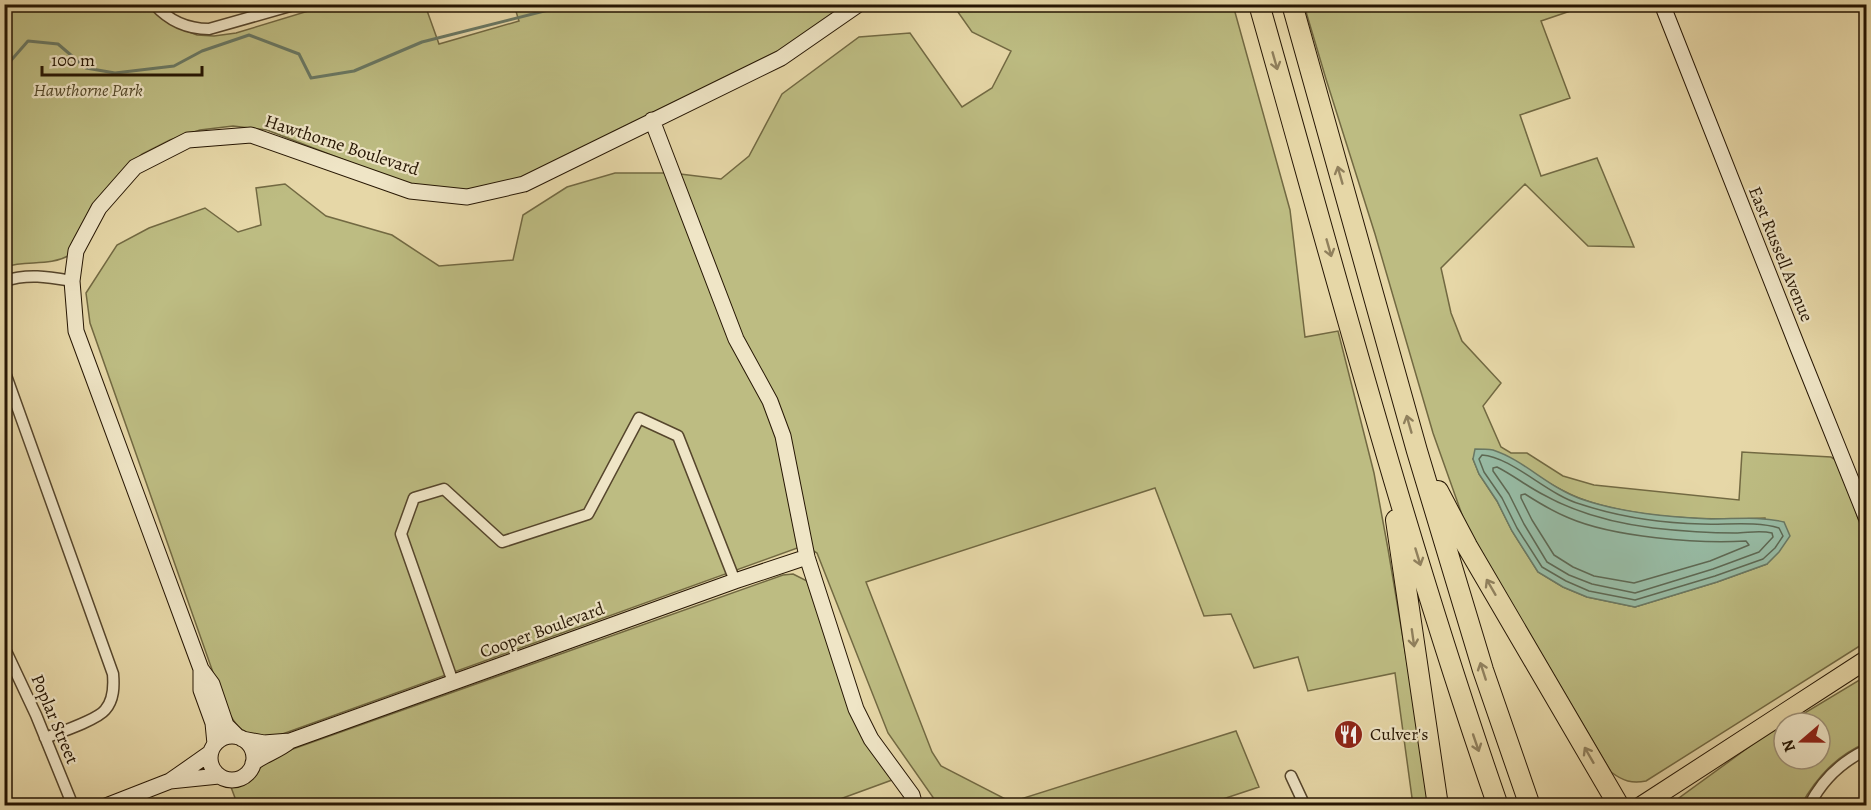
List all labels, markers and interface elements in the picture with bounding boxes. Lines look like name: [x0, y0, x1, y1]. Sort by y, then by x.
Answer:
scale bar: [42, 39, 202, 77]
text: 100 m: [51, 48, 95, 72]
one-way arrow: [1270, 51, 1282, 70]
park label: Hawthorne Park: [33, 78, 143, 102]
street label: Hawthorne Boulevard: [262, 109, 423, 181]
one-way arrow: [1334, 166, 1345, 185]
street label: East Russell Avenue: [1743, 183, 1819, 325]
one-way arrow: [1323, 239, 1335, 258]
one-way arrow: [1403, 415, 1414, 434]
one-way arrow: [1413, 547, 1424, 566]
one-way arrow: [1484, 579, 1496, 596]
street label: Cooper Boulevard: [476, 596, 608, 664]
one-way arrow: [1408, 627, 1419, 647]
one-way arrow: [1477, 662, 1488, 681]
street label: Poplar Street: [25, 671, 85, 768]
north arrow: [1772, 711, 1832, 771]
restaurant icon: Culver's: [1333, 718, 1365, 750]
place label: Culver's: [1370, 722, 1428, 746]
one-way arrow: [1471, 733, 1482, 752]
text: N: [1776, 736, 1801, 755]
one-way arrow: [1583, 747, 1595, 764]

